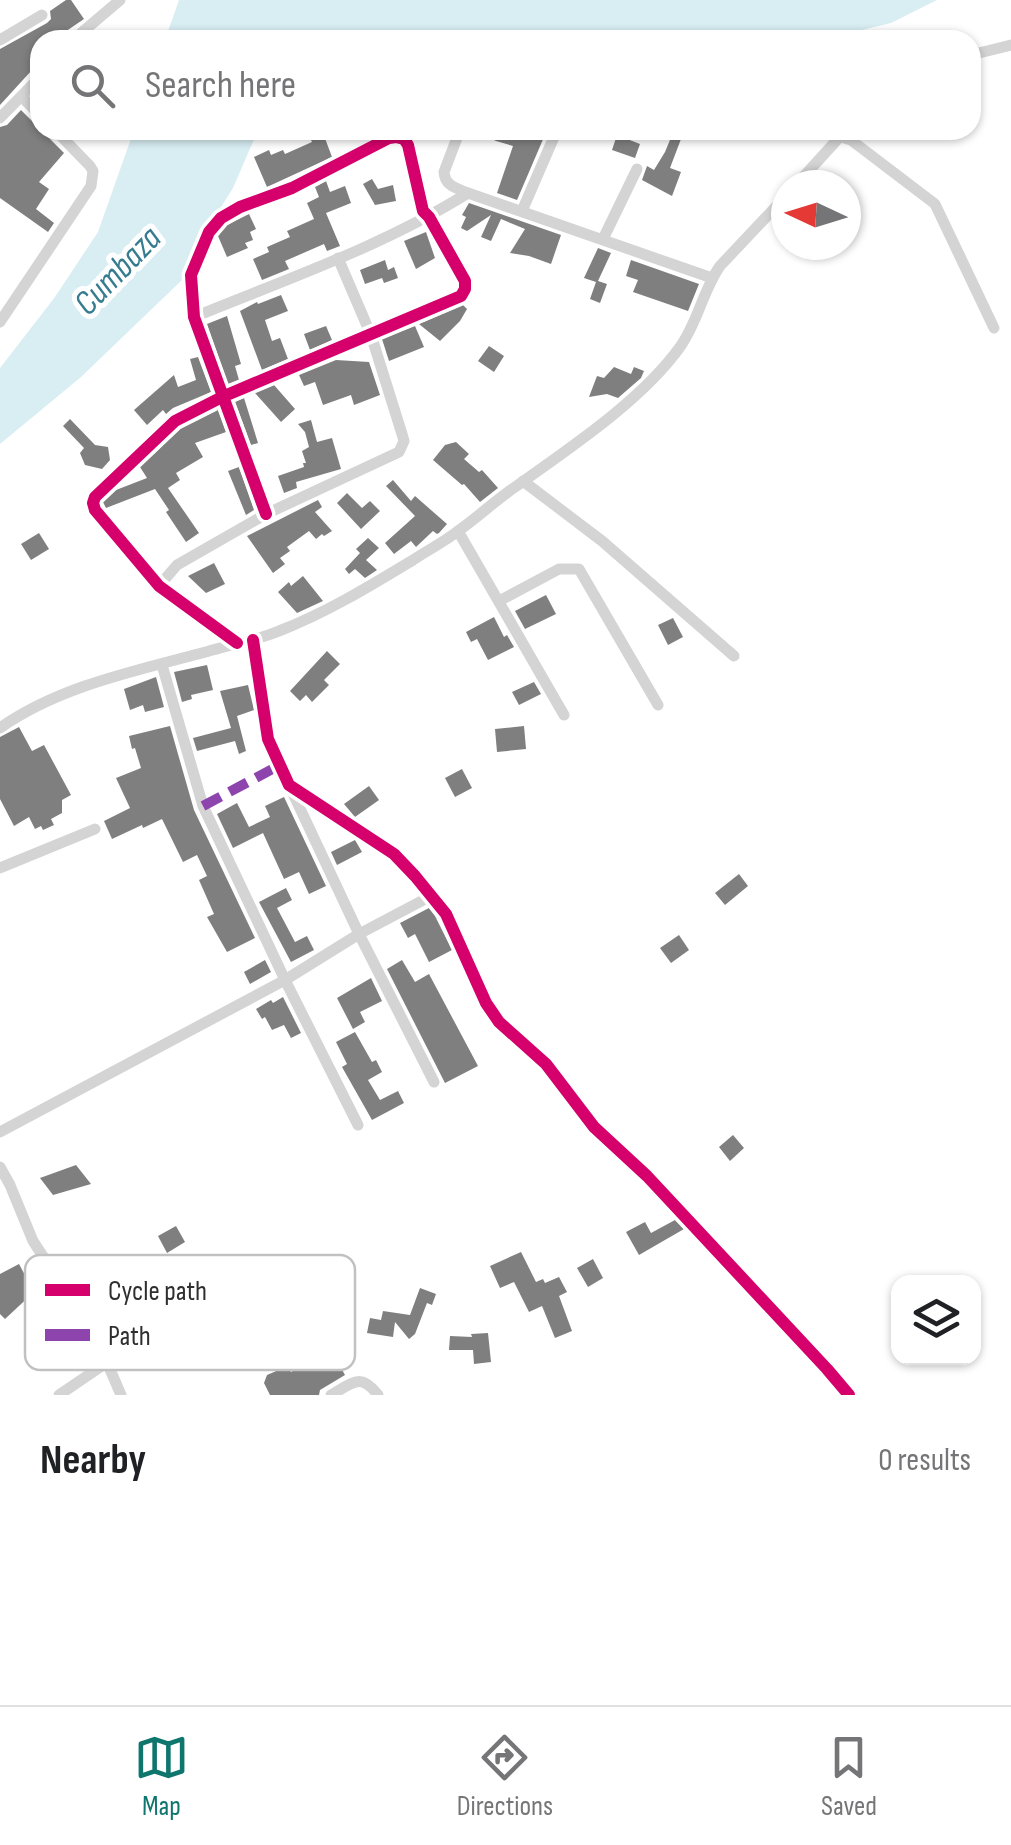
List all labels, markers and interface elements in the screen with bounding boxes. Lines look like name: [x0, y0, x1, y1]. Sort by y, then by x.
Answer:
search box: [30, 30, 981, 140]
icon: search: [65, 58, 120, 113]
text: Search here: [145, 63, 296, 108]
north arrow: [771, 170, 861, 260]
water label: Cumbaza: [65, 218, 171, 325]
legend: [25, 1255, 355, 1370]
text: Cycle path: [108, 1275, 207, 1308]
map controls: [891, 1275, 981, 1365]
button: layers: [891, 1275, 981, 1365]
text: Path: [108, 1320, 151, 1353]
text: Nearby: [40, 1435, 146, 1486]
text: 0 results: [878, 1441, 971, 1480]
tab: Map: [134, 1730, 189, 1823]
tab: Directions: [457, 1730, 553, 1823]
tab: Saved: [821, 1730, 877, 1823]

